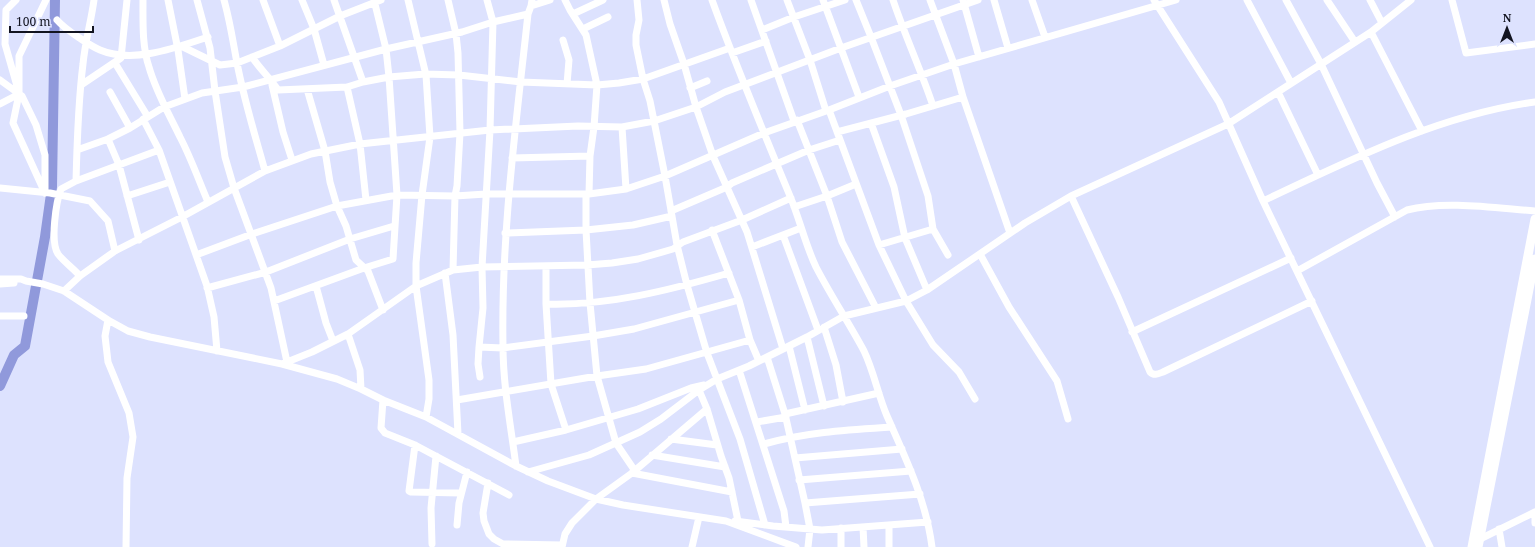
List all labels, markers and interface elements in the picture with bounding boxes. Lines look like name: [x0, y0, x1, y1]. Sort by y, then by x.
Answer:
scale bar: [10, 8, 93, 34]
north arrow: [1487, 8, 1527, 48]
text: N: [1503, 10, 1512, 25]
text: 100 m: [16, 13, 51, 30]

